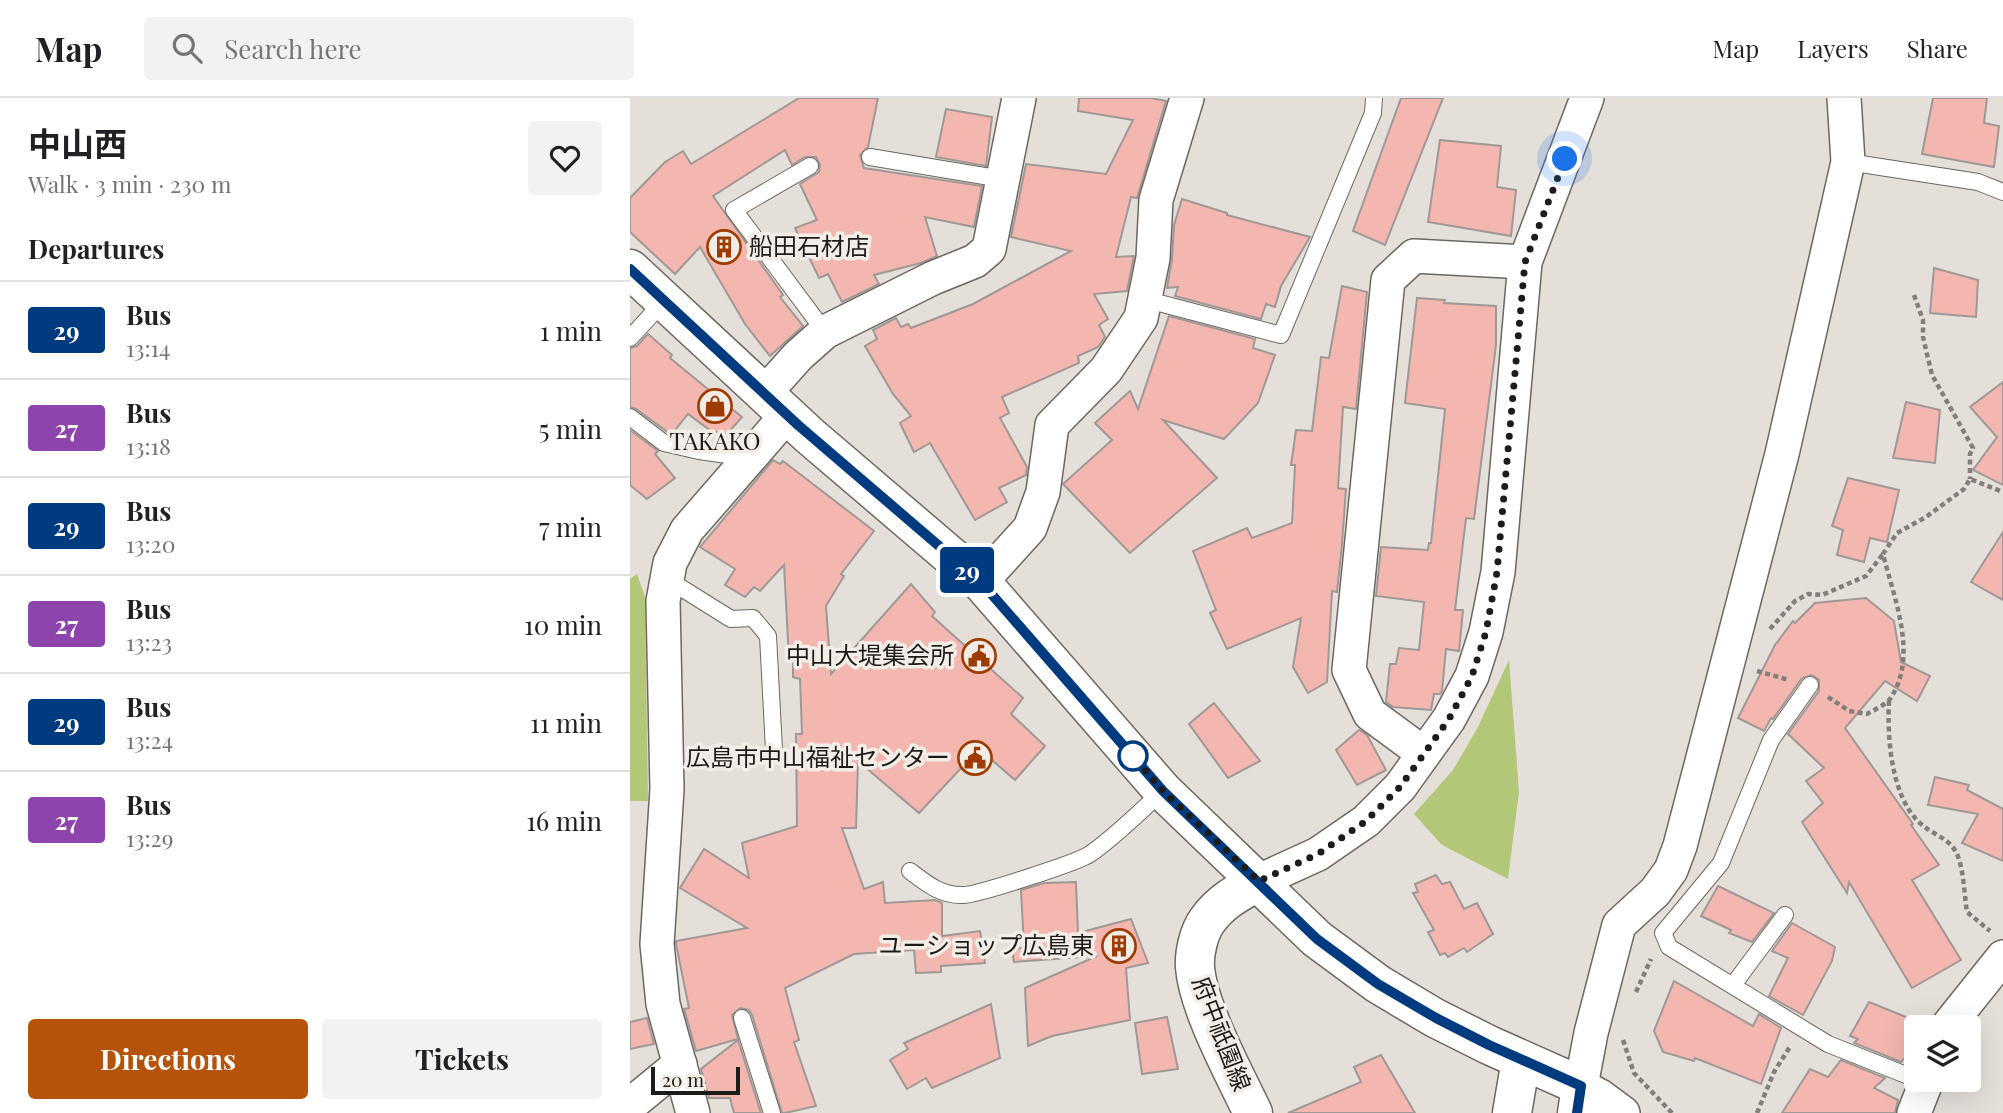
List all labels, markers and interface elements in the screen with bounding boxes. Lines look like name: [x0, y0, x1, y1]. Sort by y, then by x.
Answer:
search box: [144, 17, 634, 80]
text: Map: [35, 26, 102, 70]
icon: search: [168, 29, 206, 67]
text: Search here: [224, 31, 362, 66]
text: Map: [1713, 32, 1759, 64]
text: Layers: [1797, 32, 1869, 64]
text: Share: [1907, 32, 1968, 64]
text: 中山西: [28, 120, 127, 164]
button: heart: [528, 121, 602, 195]
your location: [1547, 141, 1582, 176]
text: Walk · 3 min · 230 m: [28, 168, 231, 199]
building icon: 船田石材店: [705, 228, 743, 266]
place label: 船田石材店: [749, 229, 869, 261]
text: Departures: [28, 231, 164, 266]
text: Bus: [126, 297, 171, 332]
text: 1 min: [540, 313, 602, 348]
text: 29: [54, 314, 79, 346]
text: 13:14: [126, 332, 170, 363]
shop icon: TAKAKO: [696, 387, 734, 425]
text: Bus: [126, 395, 171, 430]
text: 5 min: [539, 411, 602, 446]
text: 27: [55, 412, 78, 444]
place label: TAKAKO: [669, 424, 761, 456]
text: 13:18: [126, 430, 171, 461]
text: Bus: [126, 493, 171, 528]
text: 7 min: [539, 509, 602, 544]
text: 29: [54, 510, 79, 542]
text: 13:20: [126, 528, 175, 559]
line badge: 29: [936, 547, 998, 593]
text: 29: [954, 554, 980, 586]
text: Bus: [126, 591, 171, 626]
text: 10 min: [524, 607, 602, 642]
text: 27: [55, 608, 78, 640]
text: 13:23: [126, 626, 172, 657]
public building icon: 中山大堤集会所: [960, 637, 998, 675]
place label: 中山大堤集会所: [786, 638, 954, 670]
text: Bus: [126, 689, 171, 724]
text: 11 min: [530, 705, 602, 740]
text: 29: [54, 706, 79, 738]
text: 13:24: [126, 724, 173, 755]
public building icon: 広島市中山福祉センター: [956, 739, 994, 777]
place label: 広島市中山福祉センター: [686, 740, 950, 772]
unlabelled marker: [1118, 741, 1148, 771]
text: Bus: [126, 787, 171, 822]
text: 16 min: [526, 803, 602, 838]
text: 27: [55, 804, 78, 836]
text: 13:29: [126, 822, 173, 853]
building icon: ユーショップ広島東: [1100, 927, 1138, 965]
place label: ユーショップ広島東: [878, 928, 1094, 960]
street label: 府中祇園線: [1186, 972, 1259, 1095]
map controls: [1904, 1015, 1981, 1092]
button: layers: [1904, 1015, 1981, 1092]
button: Directions: [28, 1019, 308, 1099]
button: Tickets: [322, 1019, 602, 1099]
scale bar: [651, 1064, 740, 1096]
text: 20 m: [662, 1066, 704, 1092]

